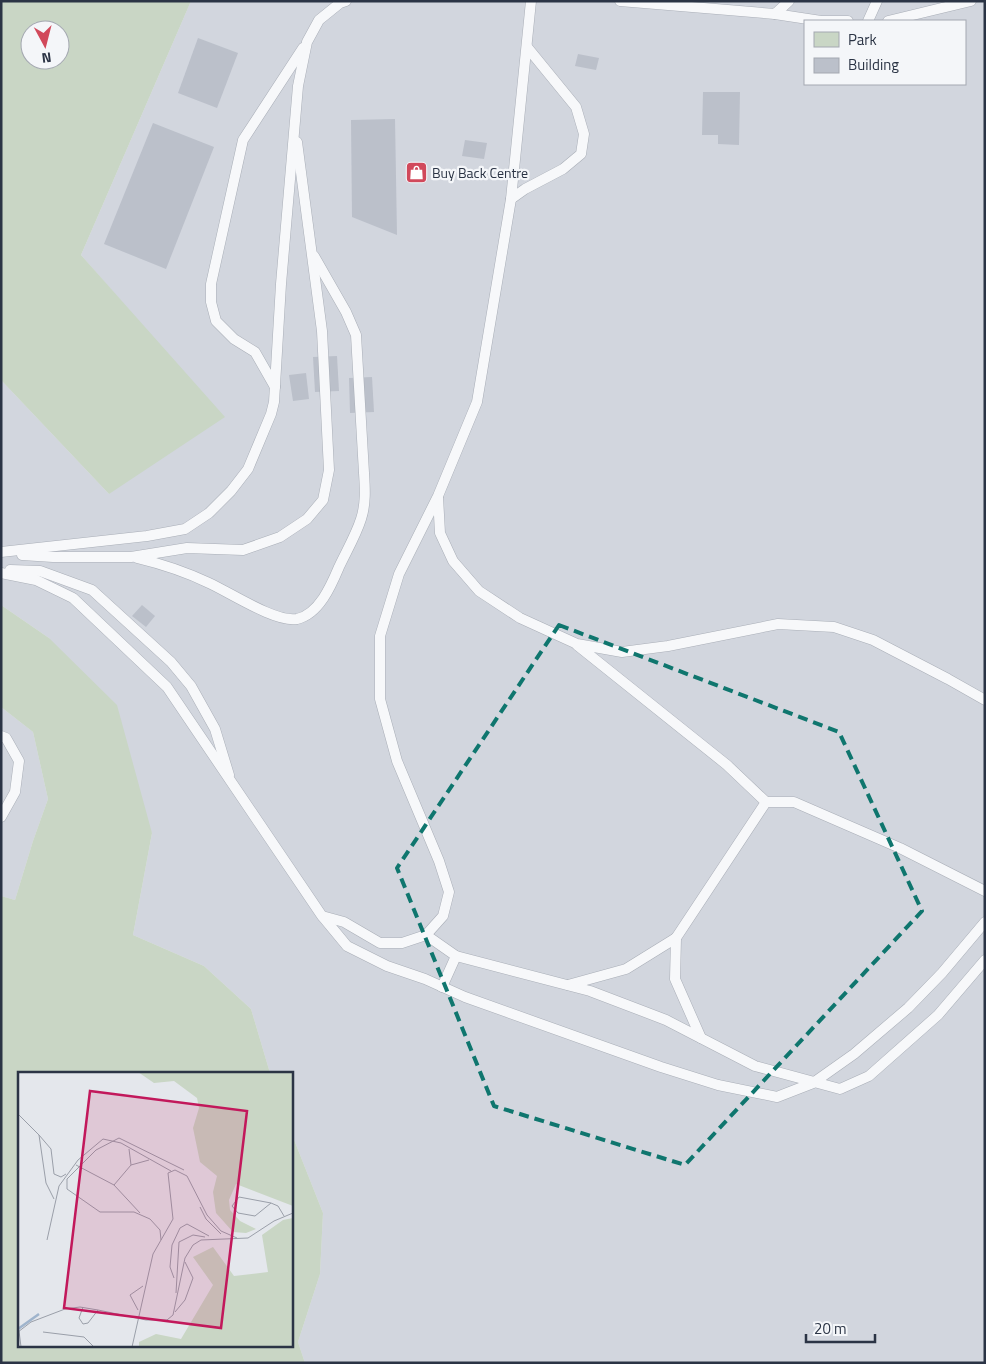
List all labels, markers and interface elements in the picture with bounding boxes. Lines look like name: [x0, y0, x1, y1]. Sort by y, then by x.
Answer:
north arrow: [20, 20, 70, 70]
legend: [804, 20, 966, 85]
text: Park: [848, 28, 877, 51]
text: N: [41, 47, 53, 69]
text: Building: [848, 53, 899, 76]
shop icon: Buy Back Centre: [404, 161, 428, 185]
place label: Buy Back Centre: [432, 162, 528, 183]
inset map: [18, 1072, 292, 1346]
scale bar: [806, 1312, 875, 1344]
text: 20 m: [814, 1317, 847, 1340]

